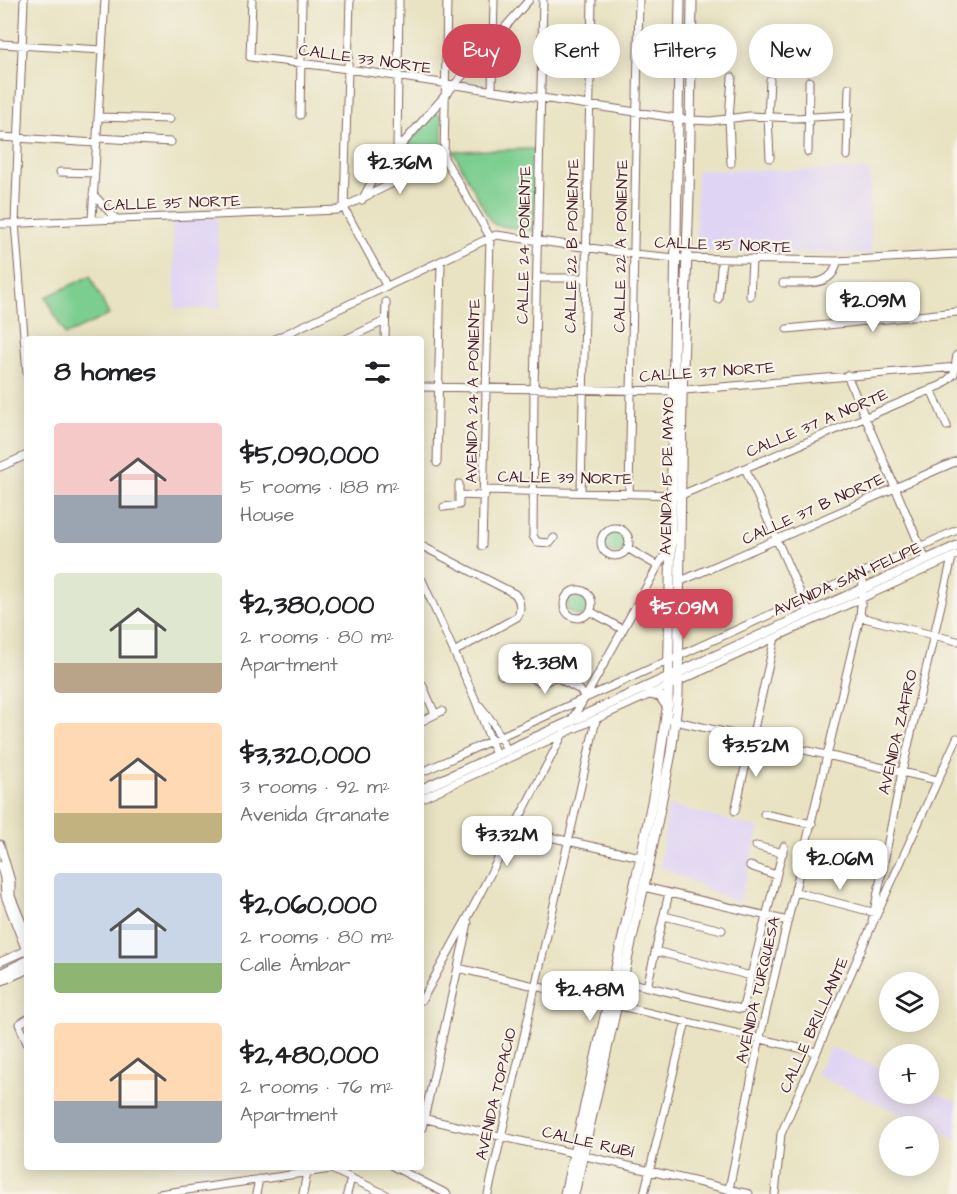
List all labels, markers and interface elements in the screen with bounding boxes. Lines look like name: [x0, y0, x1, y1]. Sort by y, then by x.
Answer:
chip: Buy: [442, 24, 521, 78]
chip: Rent: [533, 24, 620, 78]
chip: Filters: [632, 24, 737, 78]
chip: New: [749, 24, 833, 78]
street label: CALLE 33 NORTE: [297, 39, 433, 79]
pin: $2.36M: [351, 144, 449, 195]
text: $2.36M: [368, 149, 432, 177]
street label: CALLE 22 B PONIENTE: [559, 158, 585, 333]
street label: CALLE 22 A PONIENTE: [608, 159, 634, 333]
street label: CALLE 24 PONIENTE: [512, 165, 536, 324]
street label: CALLE 35 NORTE: [103, 190, 241, 216]
street label: CALLE 35 NORTE: [654, 232, 792, 258]
pin: $2.09M: [824, 282, 922, 333]
text: $2.09M: [840, 287, 906, 315]
street label: AVENIDA 24 A PONIENTE: [460, 298, 486, 484]
text: 8 homes: [54, 354, 156, 390]
icon: filters: [361, 356, 394, 389]
street label: CALLE 37 NORTE: [639, 356, 776, 388]
street label: CALLE 37 A NORTE: [743, 383, 892, 463]
street label: AVENIDA 15 DE MAYO: [655, 397, 679, 555]
text: $5,090,000: [240, 437, 379, 473]
icon: home: [102, 447, 174, 519]
street label: CALLE 39 NORTE: [497, 466, 633, 490]
street label: CALLE 37 B NORTE: [738, 468, 888, 550]
text: 5 rooms · 188 m²: [240, 473, 400, 501]
text: House: [240, 501, 294, 529]
street label: AVENIDA SAN FELIPE: [769, 536, 925, 622]
text: $2,380,000: [240, 587, 374, 623]
pin: $5.09M: [635, 589, 733, 640]
text: $5.09M: [650, 594, 718, 622]
icon: home: [102, 597, 174, 669]
text: 2 rooms · 80 m²: [240, 623, 394, 651]
pin: $2.38M: [496, 644, 594, 695]
text: $2.38M: [512, 649, 578, 677]
text: Apartment: [240, 651, 338, 679]
street label: AVENIDA ZAFIRO: [873, 667, 923, 797]
pin: $3.52M: [707, 727, 805, 778]
text: $3.52M: [723, 732, 789, 760]
text: $3,320,000: [240, 737, 371, 773]
icon: home: [102, 747, 174, 819]
text: 3 rooms · 92 m²: [240, 773, 390, 801]
text: Avenida Granate: [240, 801, 390, 829]
pin: $3.32M: [458, 816, 556, 867]
text: $3.32M: [476, 821, 538, 849]
pin: $2.06M: [791, 840, 889, 891]
text: $2.06M: [806, 845, 874, 873]
text: $2,060,000: [240, 887, 377, 923]
icon: home: [102, 897, 174, 969]
street label: AVENIDA TURQUESA: [730, 914, 786, 1066]
text: 2 rooms · 80 m²: [240, 923, 394, 951]
text: Calle Ámbar: [240, 951, 350, 979]
street label: CALLE BRILLANTE: [774, 953, 854, 1096]
pin: $2.48M: [541, 971, 639, 1022]
map controls: [879, 972, 939, 1176]
button: layers: [879, 972, 939, 1032]
text: $2.48M: [556, 976, 624, 1004]
street label: AVENIDA TOPACIO: [470, 1026, 522, 1162]
text: $2,480,000: [240, 1037, 379, 1073]
button: +: [879, 1044, 939, 1104]
icon: home: [102, 1047, 174, 1119]
text: 2 rooms · 76 m²: [240, 1073, 393, 1101]
text: Apartment: [240, 1101, 338, 1129]
button: −: [879, 1116, 939, 1176]
street label: CALLE RUBÍ: [540, 1121, 637, 1163]

